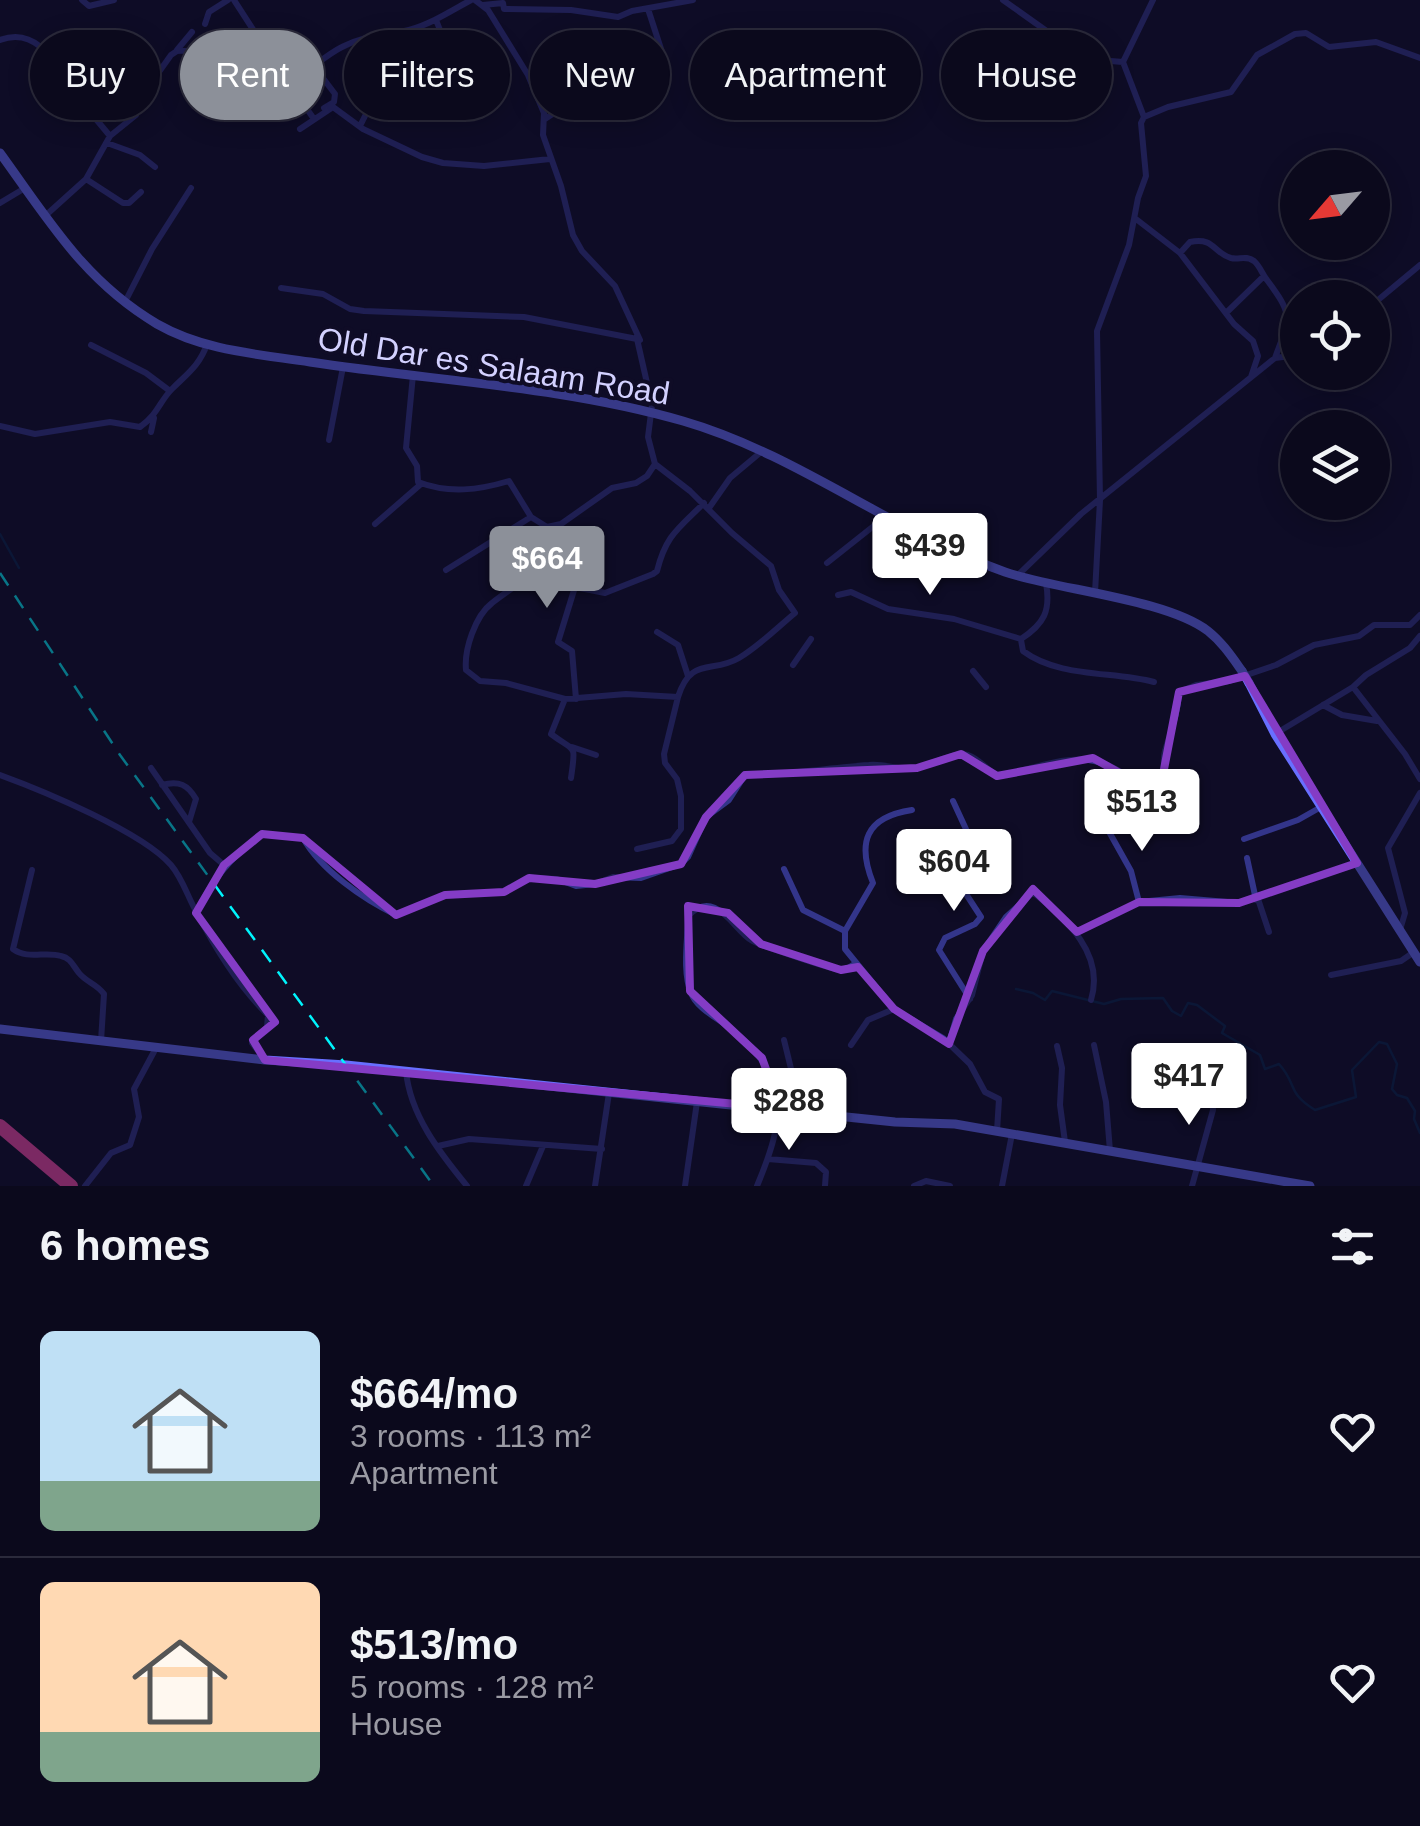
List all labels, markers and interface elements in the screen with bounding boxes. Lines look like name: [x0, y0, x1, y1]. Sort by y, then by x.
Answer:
chip: Buy: [30, 30, 160, 120]
chip: Rent: [180, 30, 324, 120]
chip: Filters: [344, 30, 510, 120]
chip: New: [530, 30, 670, 120]
chip: Apartment: [690, 30, 921, 120]
chip: House: [941, 30, 1112, 120]
north arrow: [1280, 150, 1390, 260]
map controls: [1280, 150, 1390, 520]
button: locate: [1280, 280, 1390, 390]
street label: Old Dar es Salaam Road: [316, 320, 672, 412]
button: layers: [1280, 410, 1390, 520]
pin: $439: [871, 513, 989, 598]
pin: $664: [488, 526, 606, 611]
text: $439: [894, 527, 966, 563]
text: $664: [511, 540, 583, 576]
pin: $513: [1083, 769, 1201, 854]
text: $513: [1106, 783, 1178, 819]
pin: $604: [895, 829, 1013, 914]
text: $604: [918, 843, 990, 879]
pin: $417: [1130, 1043, 1248, 1128]
text: $417: [1153, 1057, 1225, 1093]
pin: $288: [730, 1068, 848, 1153]
text: $288: [753, 1082, 825, 1118]
icon: filters: [1325, 1219, 1380, 1274]
text: 6 homes: [40, 1222, 210, 1269]
text: $664/mo: [350, 1370, 518, 1417]
icon: home: [120, 1371, 240, 1491]
icon: heart: [1325, 1404, 1380, 1459]
text: 3 rooms · 113 m²: [350, 1418, 591, 1454]
text: Apartment: [350, 1455, 498, 1491]
text: $513/mo: [350, 1621, 518, 1668]
icon: home: [120, 1622, 240, 1742]
icon: heart: [1325, 1655, 1380, 1710]
text: 5 rooms · 128 m²: [350, 1669, 594, 1705]
text: House: [350, 1706, 443, 1742]

